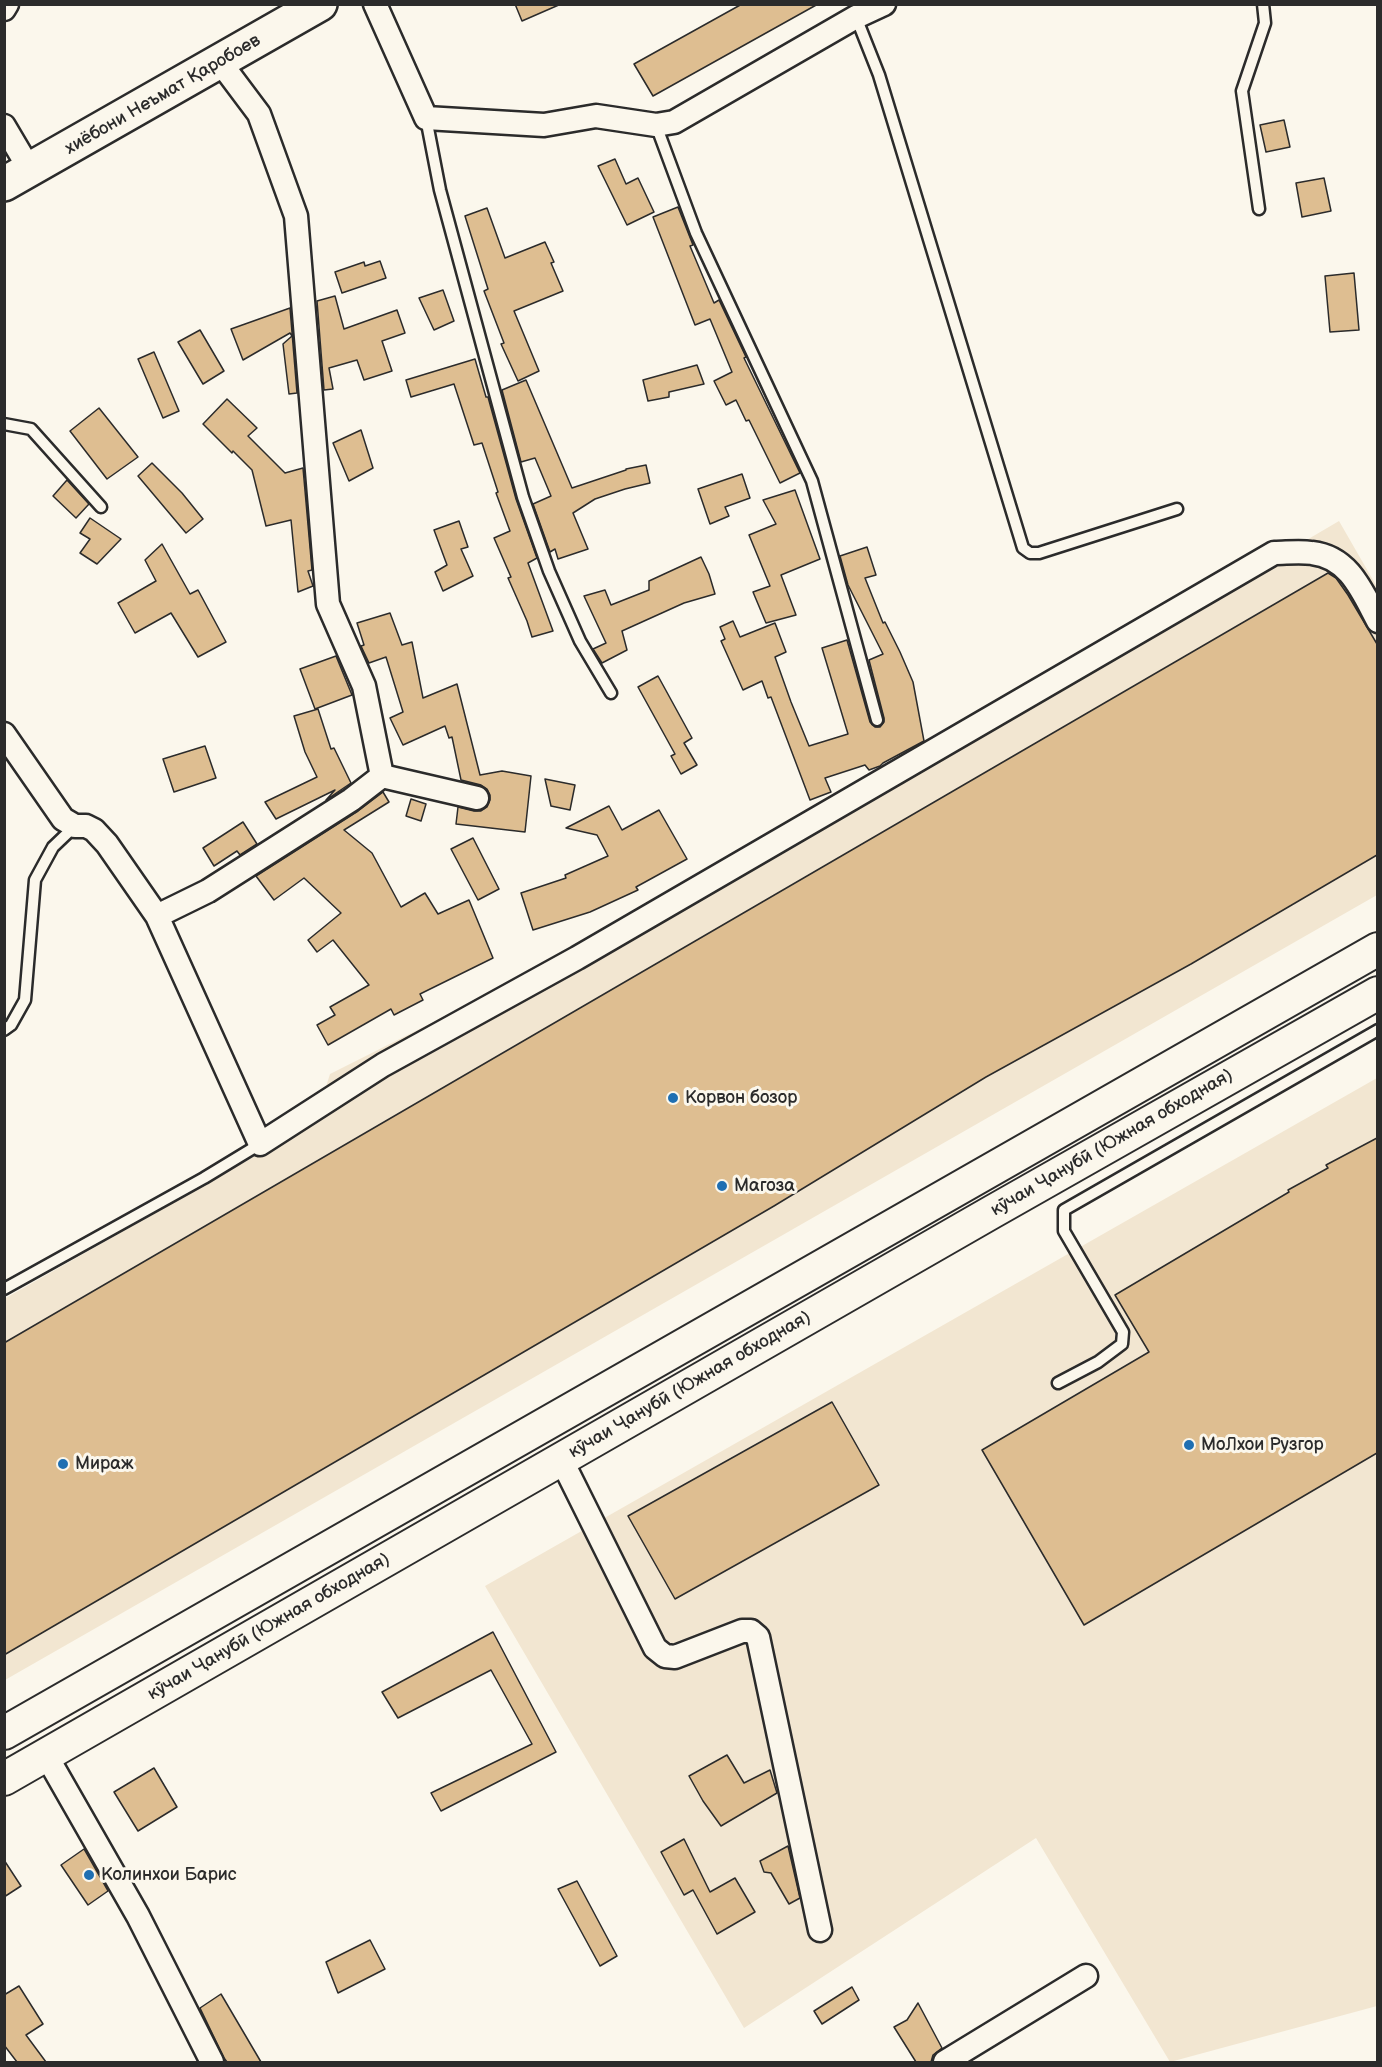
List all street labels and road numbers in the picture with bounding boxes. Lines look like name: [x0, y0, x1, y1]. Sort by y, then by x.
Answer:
street label: хиёбони Неъмат Қаробоев: [61, 30, 265, 160]
street label: кӯчаи Ҷанубӣ (Южная обходная): [987, 1065, 1237, 1221]
street label: кӯчаи Ҷанубӣ (Южная обходная): [565, 1307, 815, 1463]
street label: кӯчаи Ҷанубӣ (Южная обходная): [144, 1549, 394, 1705]

